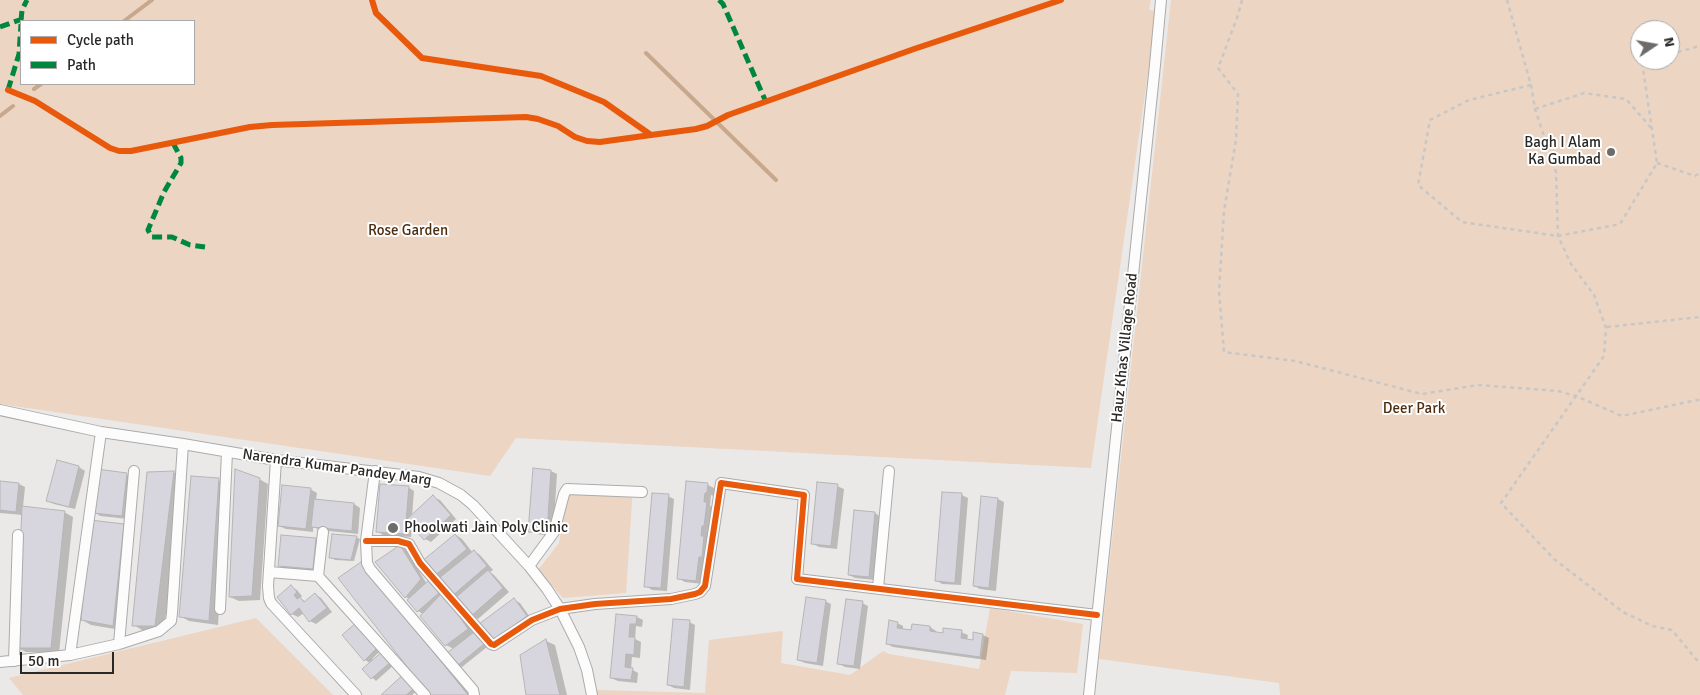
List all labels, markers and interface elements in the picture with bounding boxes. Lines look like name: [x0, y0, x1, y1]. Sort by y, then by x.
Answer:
legend: [20, 20, 195, 85]
north arrow: [1630, 20, 1680, 70]
text: Cycle path: [67, 31, 134, 49]
text: N: [1660, 35, 1679, 49]
text: Path: [67, 56, 96, 74]
place label: Bagh I Alam Ka Gumbad: [1524, 134, 1601, 169]
marker: Bagh I Alam Ka Gumbad: [1605, 146, 1617, 158]
park label: Rose Garden: [368, 222, 448, 240]
street label: Hauz Khas Village Road: [1108, 272, 1142, 424]
park label: Deer Park: [1383, 400, 1445, 418]
street label: Narendra Kumar Pandey Marg: [241, 446, 433, 490]
place label: Phoolwati Jain Poly Clinic: [404, 519, 568, 537]
marker: Phoolwati Jain Poly Clinic: [386, 521, 400, 535]
scale bar: [22, 642, 116, 674]
text: 50 m: [28, 652, 59, 670]

